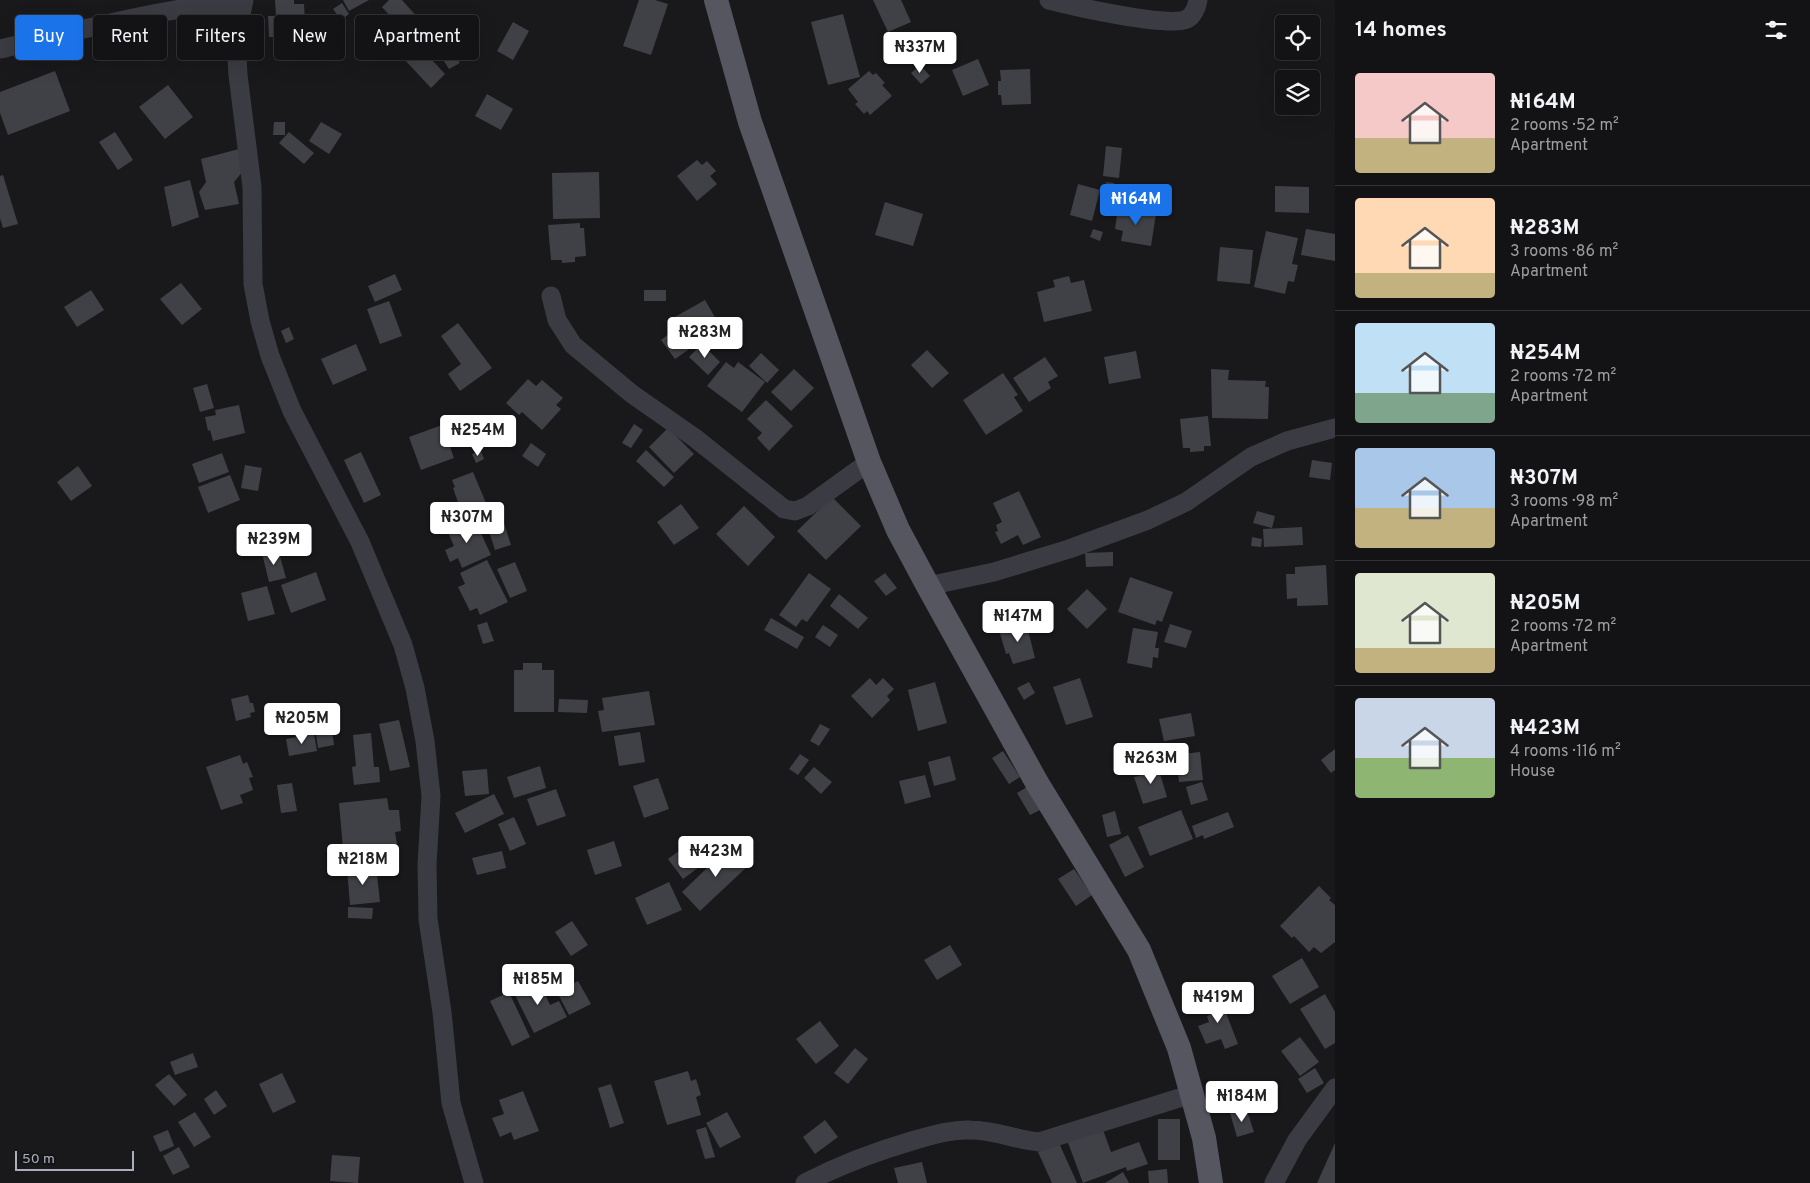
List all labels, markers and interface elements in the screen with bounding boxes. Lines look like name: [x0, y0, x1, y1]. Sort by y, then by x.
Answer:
chip: Buy: [15, 15, 83, 60]
chip: Rent: [93, 15, 167, 60]
chip: Filters: [177, 15, 264, 60]
chip: New: [274, 15, 345, 60]
chip: Apartment: [355, 15, 479, 60]
map controls: [1275, 15, 1320, 115]
button: locate: [1275, 15, 1320, 60]
icon: filters: [1762, 16, 1790, 44]
text: 14 homes: [1355, 17, 1447, 44]
pin: ₦337M: [885, 32, 955, 74]
text: ₦337M: [894, 38, 946, 58]
button: layers: [1275, 70, 1320, 115]
text: ₦164M: [1510, 89, 1576, 116]
icon: home: [1395, 93, 1455, 153]
text: 2 rooms · 52 m²: [1510, 116, 1619, 136]
text: Apartment: [1510, 136, 1588, 156]
pin: ₦164M: [1101, 184, 1171, 226]
text: ₦164M: [1111, 190, 1161, 210]
text: ₦283M: [1510, 215, 1580, 242]
icon: home: [1395, 218, 1455, 278]
text: 3 rooms · 86 m²: [1510, 242, 1618, 262]
text: Apartment: [1510, 262, 1588, 282]
pin: ₦283M: [670, 316, 740, 359]
text: ₦283M: [678, 323, 732, 343]
text: ₦254M: [1510, 340, 1581, 367]
icon: home: [1395, 343, 1455, 403]
text: 2 rooms · 72 m²: [1510, 367, 1616, 387]
text: Apartment: [1510, 387, 1588, 407]
pin: ₦254M: [443, 414, 513, 457]
text: ₦254M: [451, 421, 505, 441]
text: ₦307M: [1510, 465, 1578, 492]
icon: home: [1395, 468, 1455, 528]
text: 3 rooms · 98 m²: [1510, 492, 1618, 512]
pin: ₦307M: [432, 502, 502, 544]
text: ₦307M: [441, 508, 493, 528]
text: Apartment: [1510, 512, 1588, 532]
pin: ₦239M: [239, 524, 309, 566]
text: ₦239M: [248, 530, 300, 550]
text: ₦205M: [1510, 590, 1581, 617]
icon: home: [1395, 593, 1455, 653]
pin: ₦147M: [983, 600, 1053, 643]
text: ₦147M: [994, 607, 1042, 627]
text: 2 rooms · 72 m²: [1510, 617, 1616, 637]
text: Apartment: [1510, 637, 1588, 657]
pin: ₦205M: [267, 702, 337, 745]
text: ₦205M: [275, 709, 329, 729]
text: ₦423M: [1510, 715, 1580, 742]
icon: home: [1395, 718, 1455, 778]
pin: ₦263M: [1116, 742, 1186, 785]
text: 4 rooms · 116 m²: [1510, 742, 1621, 762]
text: ₦263M: [1125, 749, 1177, 769]
text: House: [1510, 762, 1555, 782]
pin: ₦423M: [681, 836, 751, 878]
text: ₦423M: [689, 842, 743, 862]
pin: ₦218M: [328, 844, 398, 886]
text: ₦218M: [338, 850, 388, 870]
pin: ₦185M: [503, 964, 573, 1006]
text: ₦185M: [513, 970, 563, 990]
pin: ₦419M: [1183, 982, 1253, 1024]
text: ₦419M: [1193, 988, 1243, 1008]
pin: ₦184M: [1207, 1080, 1277, 1123]
text: ₦184M: [1217, 1087, 1267, 1107]
scale bar: [15, 1148, 134, 1171]
text: 50 m: [22, 1151, 55, 1168]

